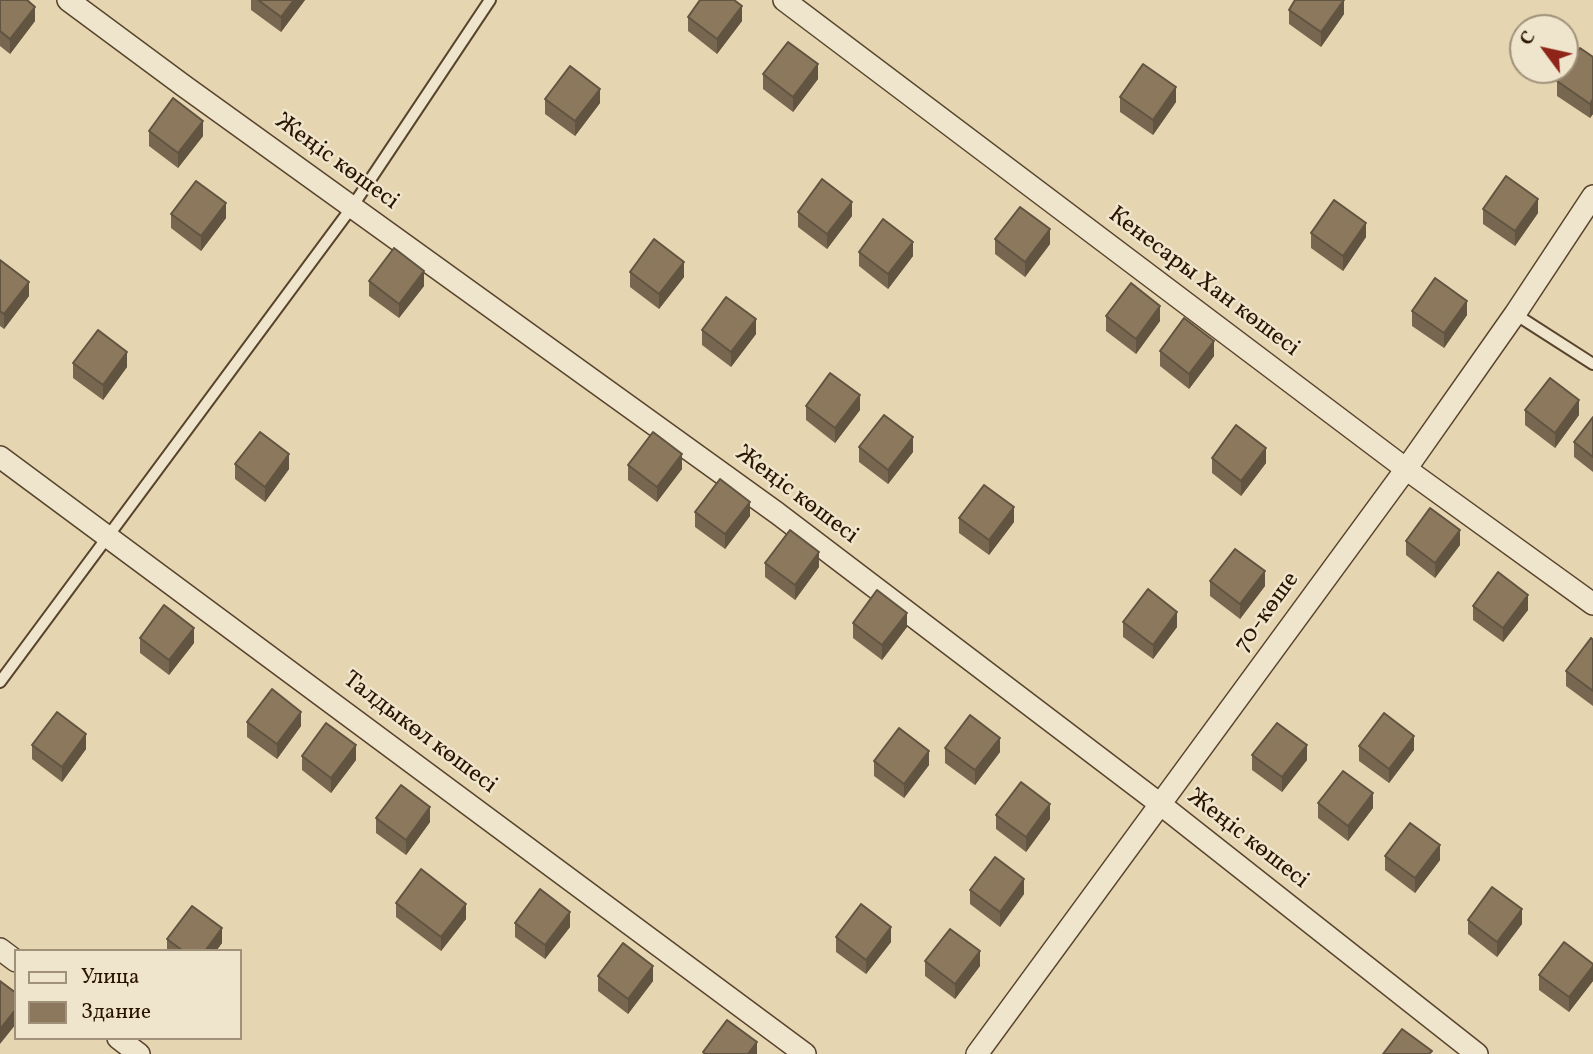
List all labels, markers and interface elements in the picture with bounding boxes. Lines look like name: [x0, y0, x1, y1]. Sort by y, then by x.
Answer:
north arrow: [1509, 14, 1579, 84]
text: С: [1514, 26, 1542, 51]
street label: Жеңіс көшесі: [268, 108, 404, 218]
street label: Кенесары Хан көшесі: [1102, 202, 1304, 364]
street label: Жеңіс көшесі: [729, 440, 863, 552]
street label: 70-көше: [1229, 567, 1307, 659]
street label: Талдыкөл көшесі: [336, 667, 502, 801]
street label: Жеңіс көшесі: [1180, 784, 1314, 896]
legend: [14, 949, 242, 1040]
text: Улица: [81, 963, 139, 992]
text: Здание: [81, 998, 151, 1027]

